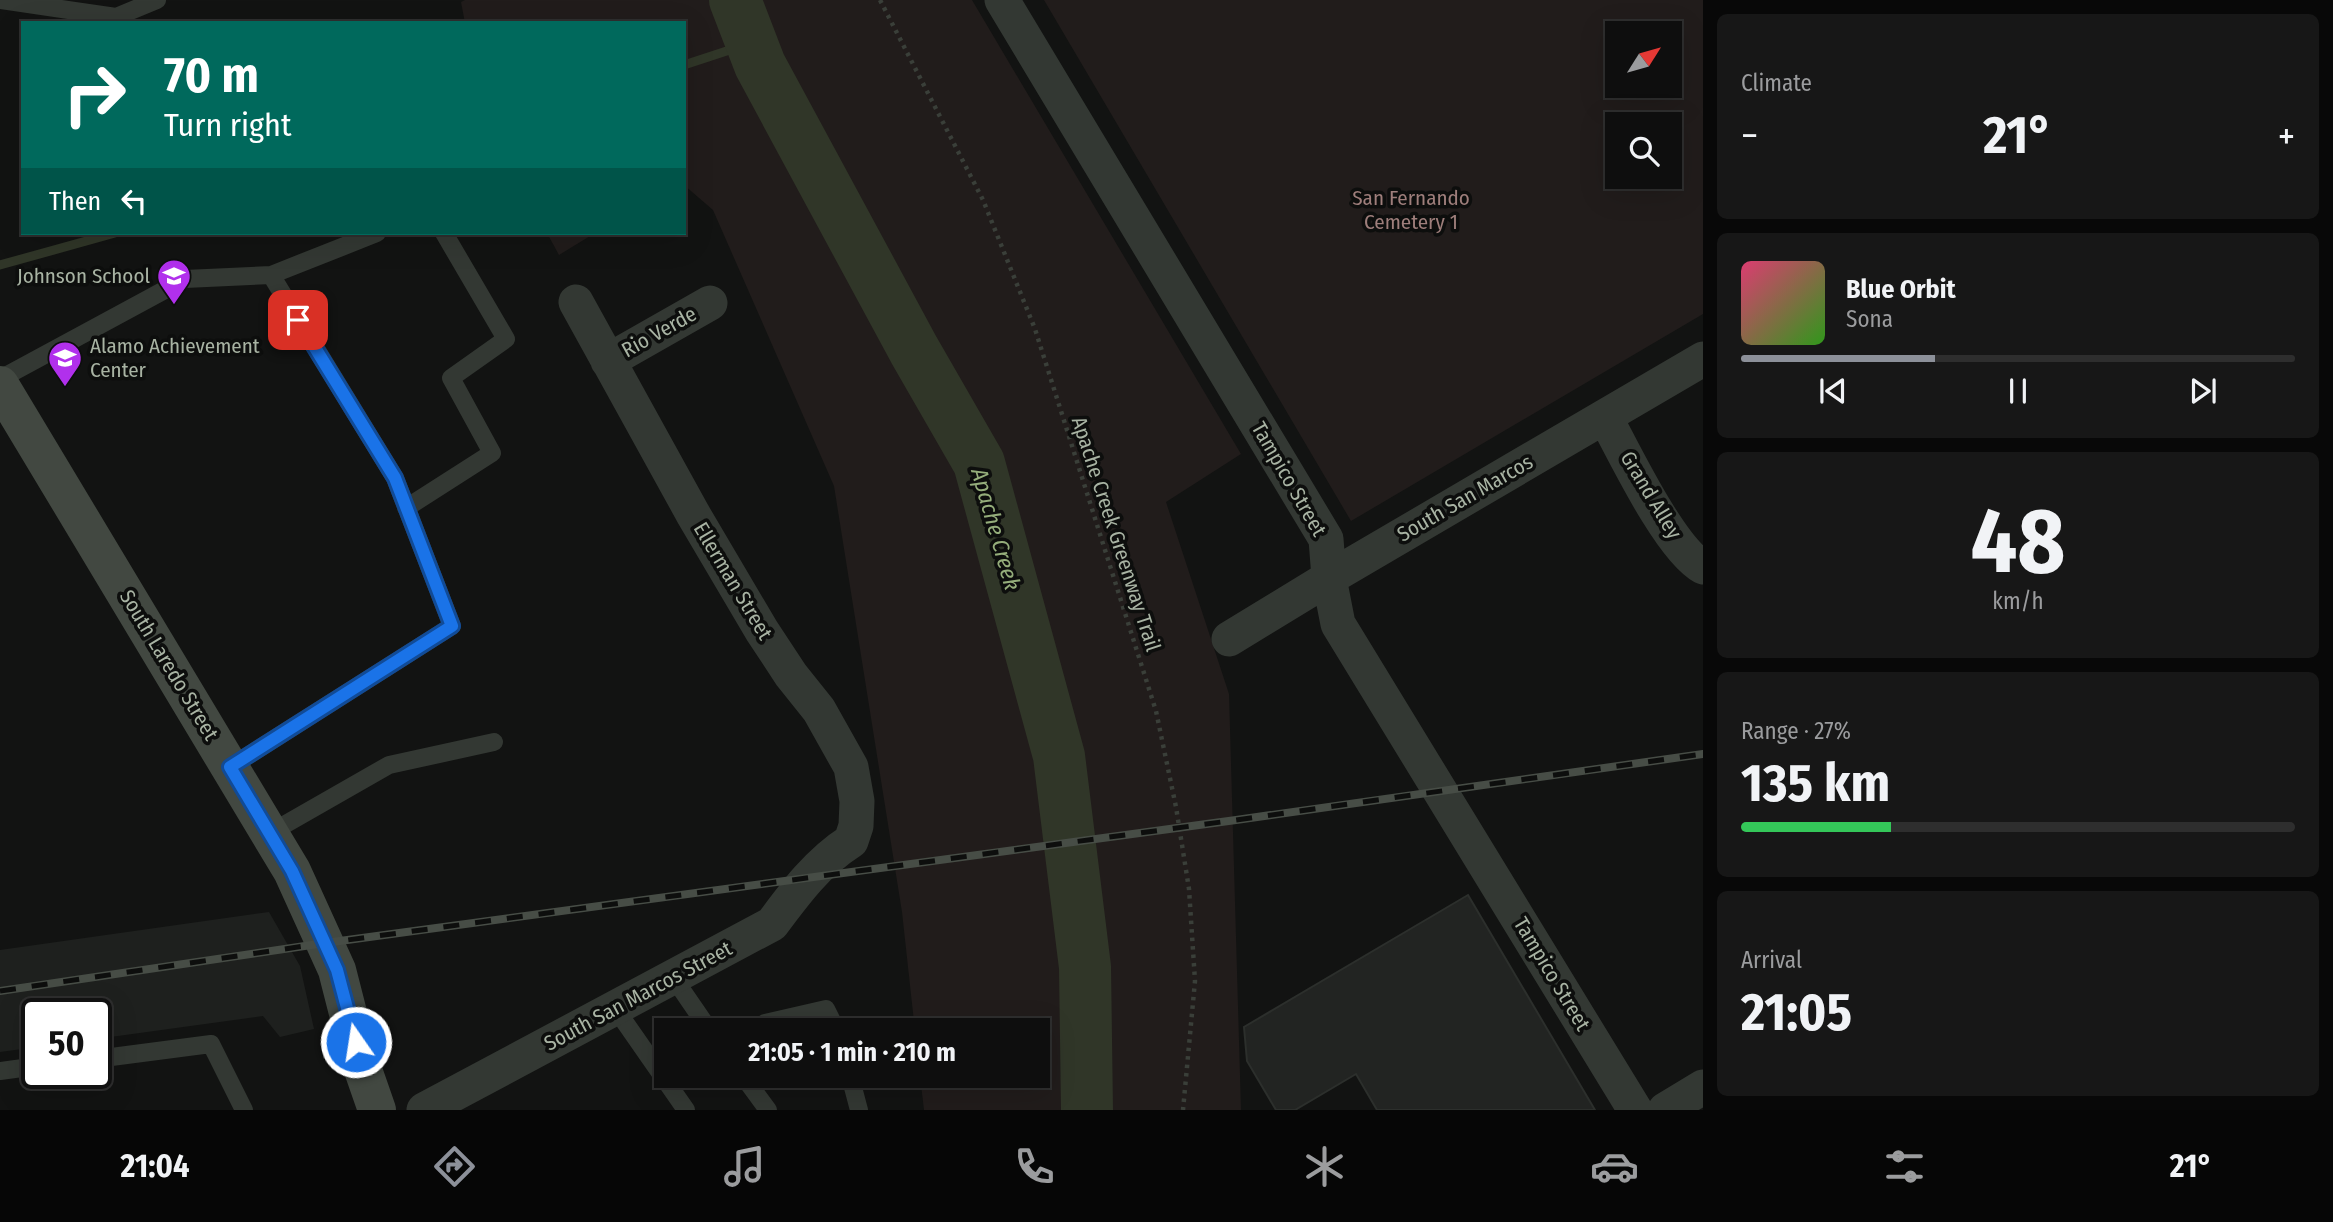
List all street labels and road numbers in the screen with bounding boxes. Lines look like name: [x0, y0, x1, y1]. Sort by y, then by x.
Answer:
street label: Rio Verde: [617, 301, 701, 363]
street label: Apache Creek Greenway Trail: [1066, 413, 1166, 655]
street label: Tampico Street: [1246, 417, 1332, 541]
street label: Grand Alley: [1615, 446, 1688, 544]
street label: South San Marcos: [1392, 449, 1538, 547]
street label: Ellerman Street: [688, 518, 778, 645]
street label: South Laredo Street: [114, 585, 224, 745]
street label: Tampico Street: [1508, 913, 1596, 1036]
street label: South San Marcos Street: [540, 935, 737, 1057]

